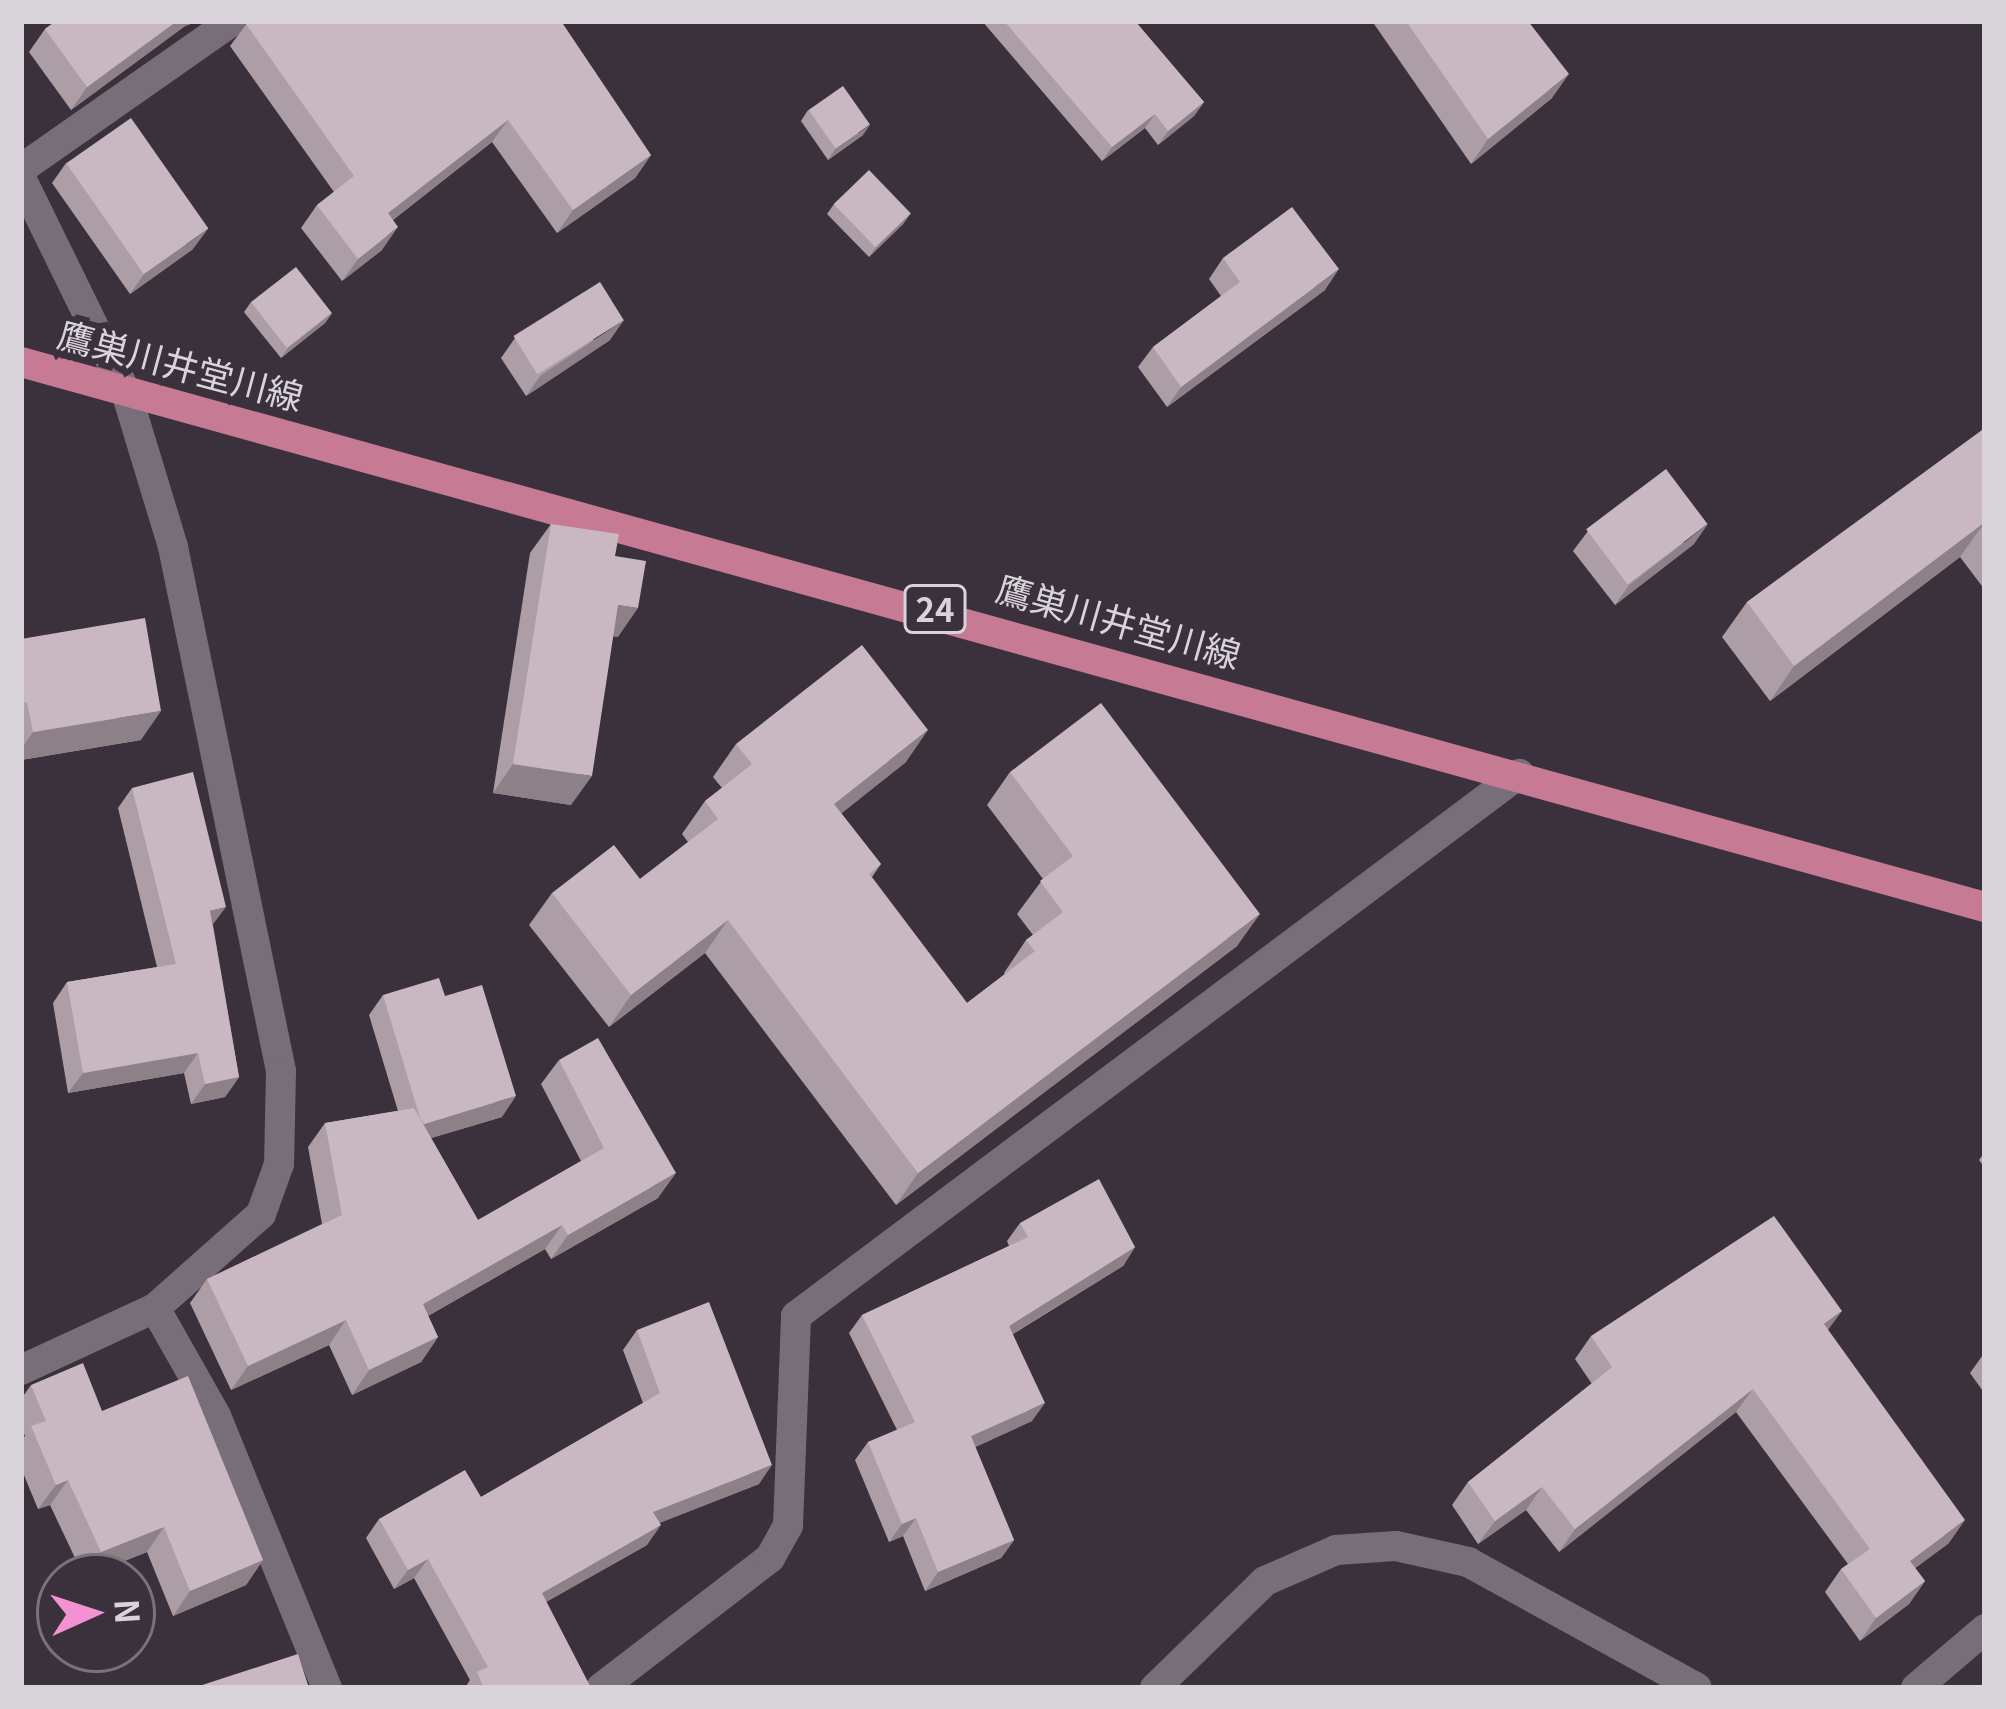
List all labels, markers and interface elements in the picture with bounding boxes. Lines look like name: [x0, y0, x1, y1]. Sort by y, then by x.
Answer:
street label: 鷹巣川井堂川線: [54, 311, 308, 417]
street label: 鷹巣川井堂川線: [992, 565, 1246, 675]
road number: 24: [902, 582, 968, 636]
north arrow: [36, 1553, 156, 1673]
text: N: [104, 1598, 154, 1625]

